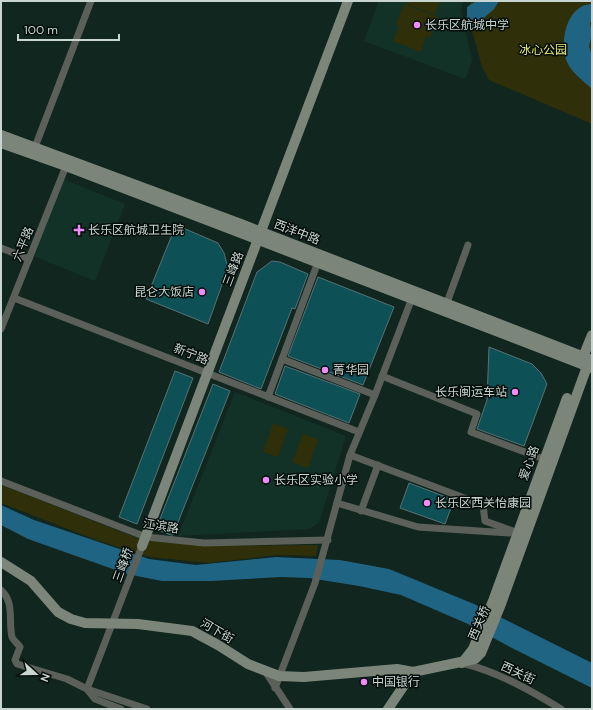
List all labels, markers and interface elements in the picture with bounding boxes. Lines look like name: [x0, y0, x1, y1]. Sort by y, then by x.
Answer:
scale bar: [18, 16, 119, 42]
place label: 长乐区航城中学: [425, 17, 509, 33]
marker: 长乐区航城中学: [412, 20, 422, 30]
text: 100 m: [24, 22, 58, 38]
park label: 冰心公园: [519, 42, 567, 58]
street label: 西洋中路: [272, 216, 322, 248]
place label: 长乐区航城卫生院: [88, 222, 184, 238]
street label: 六平路: [9, 224, 37, 264]
marker: 长乐区航城卫生院: [73, 224, 85, 236]
street label: 三峰路: [219, 249, 247, 289]
place label: 昆仑大饭店: [134, 284, 194, 300]
marker: 昆仑大饭店: [197, 287, 207, 297]
street label: 新宁路: [171, 340, 211, 368]
place label: 菁华园: [333, 362, 369, 378]
marker: 菁华园: [320, 365, 330, 375]
place label: 长乐闽运车站: [435, 384, 507, 400]
marker: 长乐闽运车站: [510, 387, 520, 397]
street label: 爱心路: [515, 443, 543, 483]
place label: 长乐区实验小学: [274, 472, 358, 488]
marker: 长乐区实验小学: [261, 475, 271, 485]
place label: 长乐区西关怡康园: [435, 495, 531, 511]
marker: 长乐区西关怡康园: [422, 498, 432, 508]
street label: 江滨路: [142, 515, 180, 537]
street label: 三峰桥: [109, 545, 137, 585]
street label: 西关桥: [465, 603, 493, 643]
street label: 河下街: [197, 615, 237, 647]
north arrow: [16, 654, 56, 694]
street label: 西关街: [498, 658, 538, 688]
text: N: [37, 671, 53, 684]
place label: 中国银行: [372, 674, 420, 690]
marker: 中国银行: [359, 677, 369, 687]

